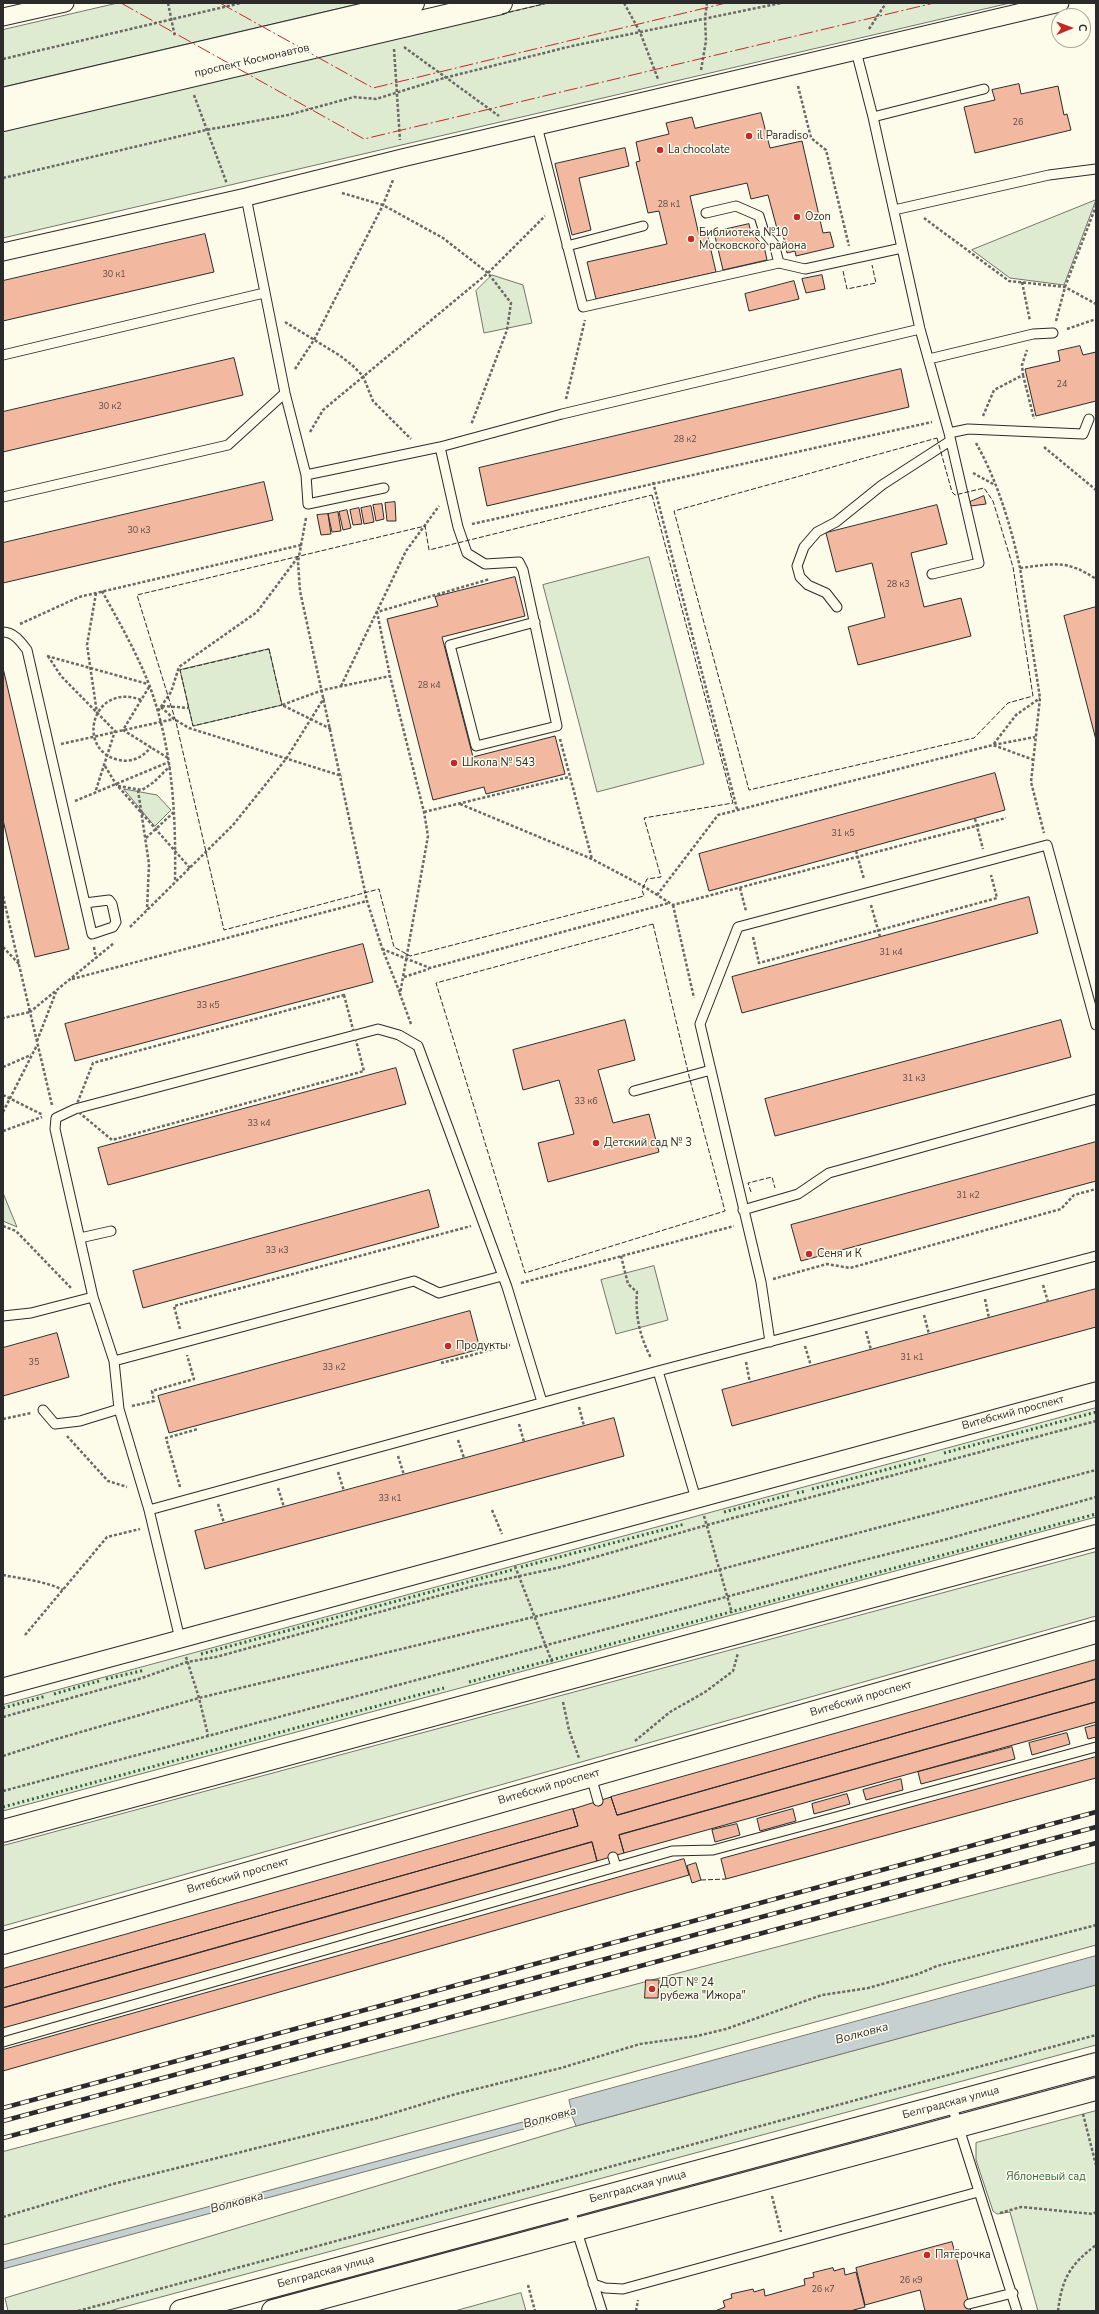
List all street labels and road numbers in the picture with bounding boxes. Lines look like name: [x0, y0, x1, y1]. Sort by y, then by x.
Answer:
street label: проспект Космонавтов: [193, 41, 311, 81]
street label: Витебский проспект: [961, 1393, 1065, 1433]
street label: Витебский проспект: [809, 1678, 913, 1720]
street label: Витебский проспект: [497, 1766, 601, 1808]
street label: Витебский проспект: [186, 1855, 290, 1897]
street label: Белградская улица: [901, 2084, 1001, 2122]
street label: Белградская улица: [588, 2168, 688, 2206]
street label: Белградская улица: [276, 2253, 376, 2291]

